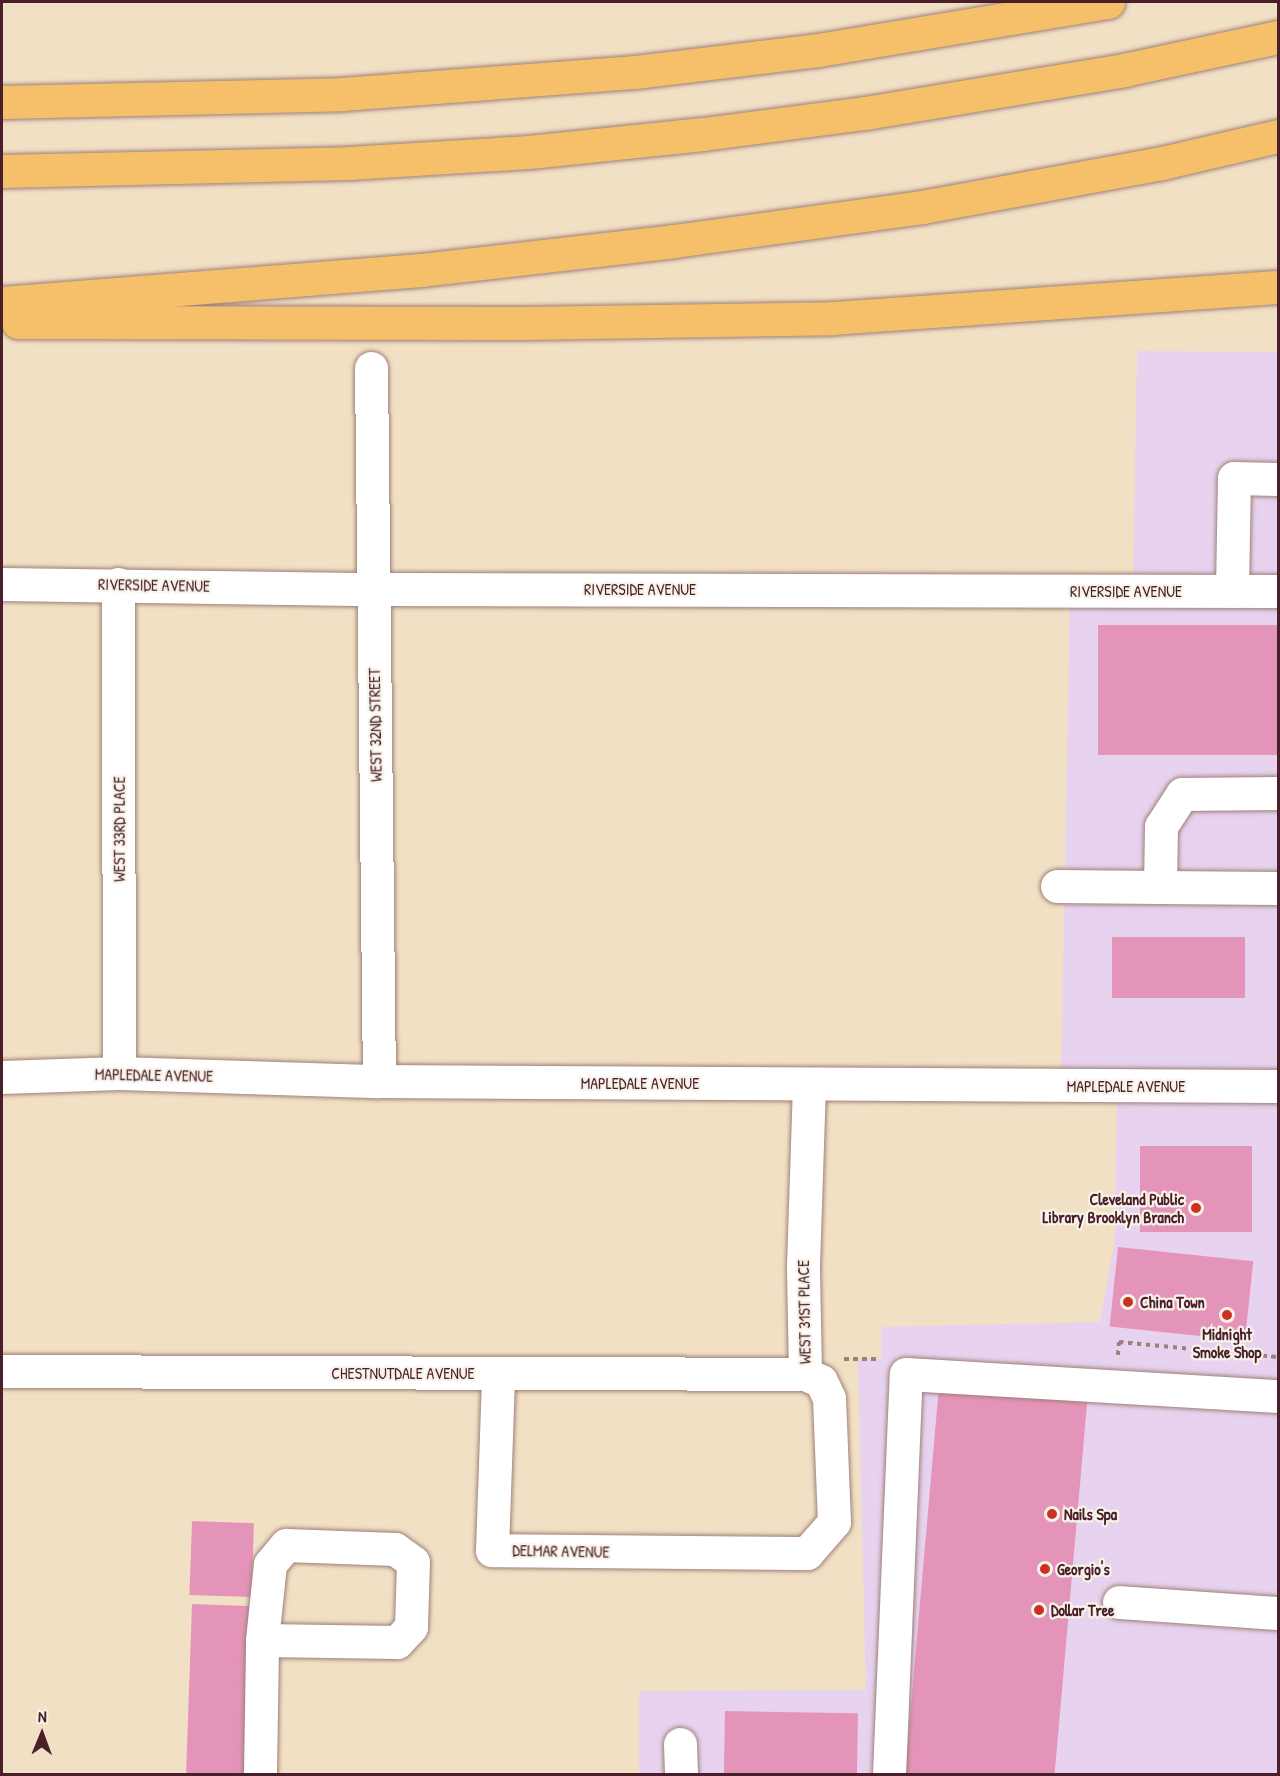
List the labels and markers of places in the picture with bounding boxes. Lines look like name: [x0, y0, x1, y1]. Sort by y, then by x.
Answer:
place label: Cleveland Public Library Brooklyn Branch: [1042, 1189, 1184, 1227]
marker: Cleveland Public Library Brooklyn Branch: [1189, 1201, 1203, 1215]
place label: China Town: [1140, 1292, 1205, 1312]
marker: China Town: [1121, 1295, 1135, 1309]
marker: Midnight Smoke Shop: [1220, 1308, 1234, 1322]
place label: Midnight Smoke Shop: [1193, 1324, 1261, 1362]
place label: Nails Spa: [1064, 1504, 1117, 1524]
marker: Nails Spa: [1045, 1507, 1059, 1521]
place label: Georgio's: [1057, 1559, 1110, 1579]
marker: Georgio's: [1038, 1562, 1052, 1576]
place label: Dollar Tree: [1051, 1600, 1114, 1620]
marker: Dollar Tree: [1032, 1603, 1046, 1617]

